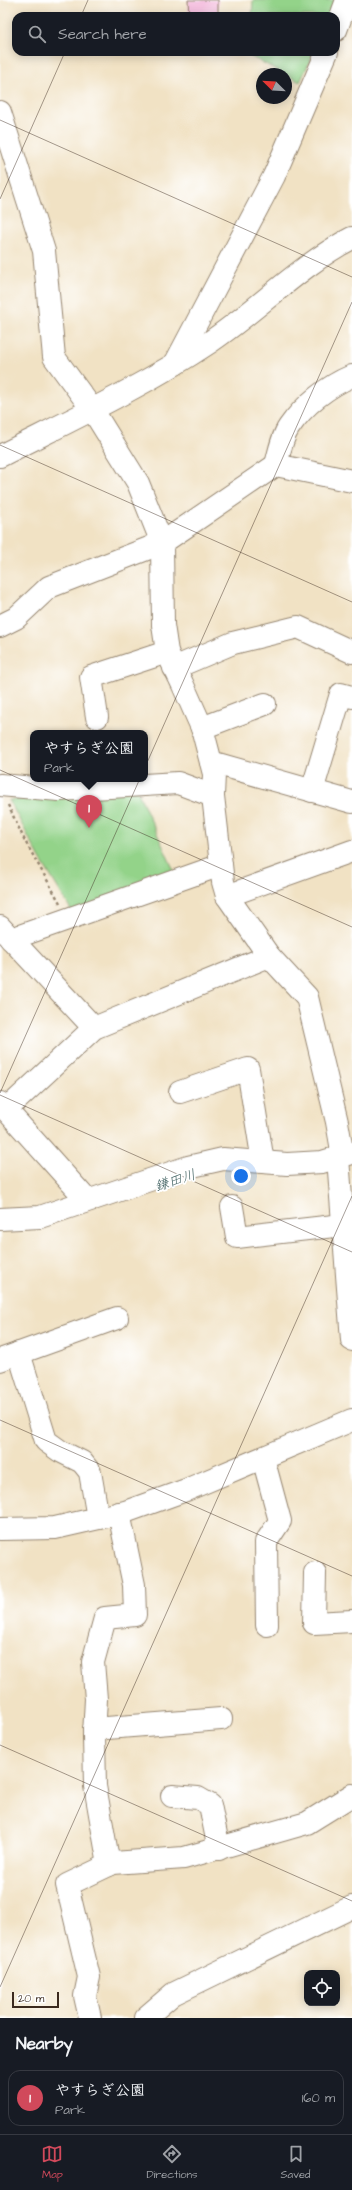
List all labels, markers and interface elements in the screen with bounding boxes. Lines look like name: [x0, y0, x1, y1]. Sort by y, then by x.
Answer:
search box: [12, 12, 340, 56]
icon: search: [26, 23, 48, 45]
text: Search here: [58, 24, 147, 45]
north arrow: [256, 68, 292, 104]
popup: [30, 730, 148, 782]
text: やすらぎ公園: [44, 738, 134, 759]
text: Park: [44, 759, 74, 777]
pin: 1: [76, 795, 102, 828]
water label: 鎌田川: [152, 1165, 198, 1197]
your location: [231, 1166, 251, 1186]
map controls: [304, 1970, 340, 2006]
button: locate: [304, 1970, 340, 2006]
scale bar: [12, 1990, 59, 2009]
text: 20 m: [18, 1991, 44, 2006]
text: Nearby: [16, 2032, 73, 2056]
text: やすらぎ公園: [55, 2080, 145, 2101]
text: 1: [29, 2089, 31, 2107]
text: 160 m: [302, 2089, 335, 2107]
text: Park: [55, 2101, 85, 2119]
tab: Map: [41, 2143, 63, 2182]
tab: Directions: [146, 2143, 198, 2182]
tab: Saved: [281, 2143, 311, 2182]

